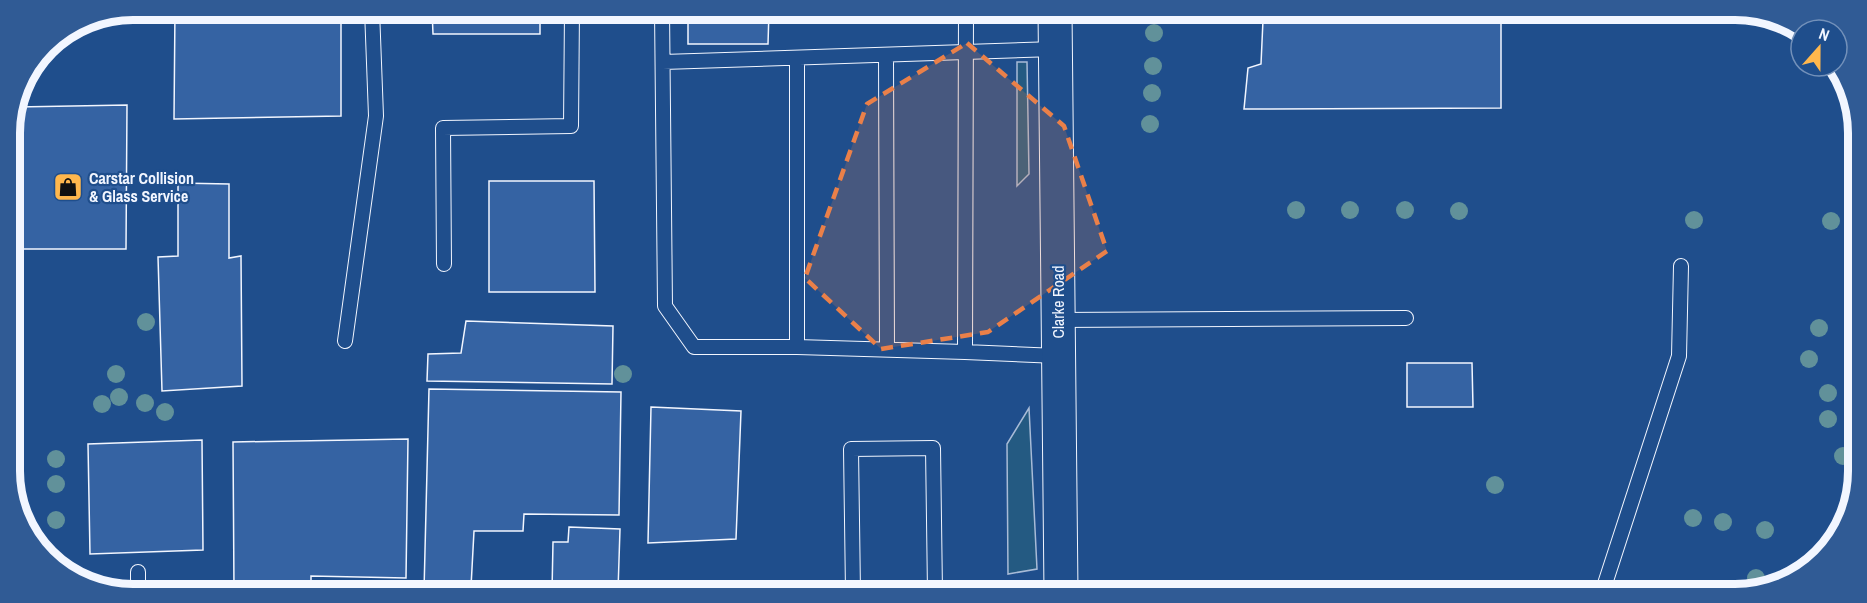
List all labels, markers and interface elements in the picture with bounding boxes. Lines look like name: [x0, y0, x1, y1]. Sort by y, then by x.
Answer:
north arrow: [1789, 18, 1849, 78]
text: N: [1816, 22, 1833, 46]
place label: Carstar Collision & Glass Service: [89, 167, 194, 207]
shop icon: Carstar Collision & Glass Service: [52, 171, 84, 203]
street label: Clarke Road: [1047, 266, 1069, 338]

